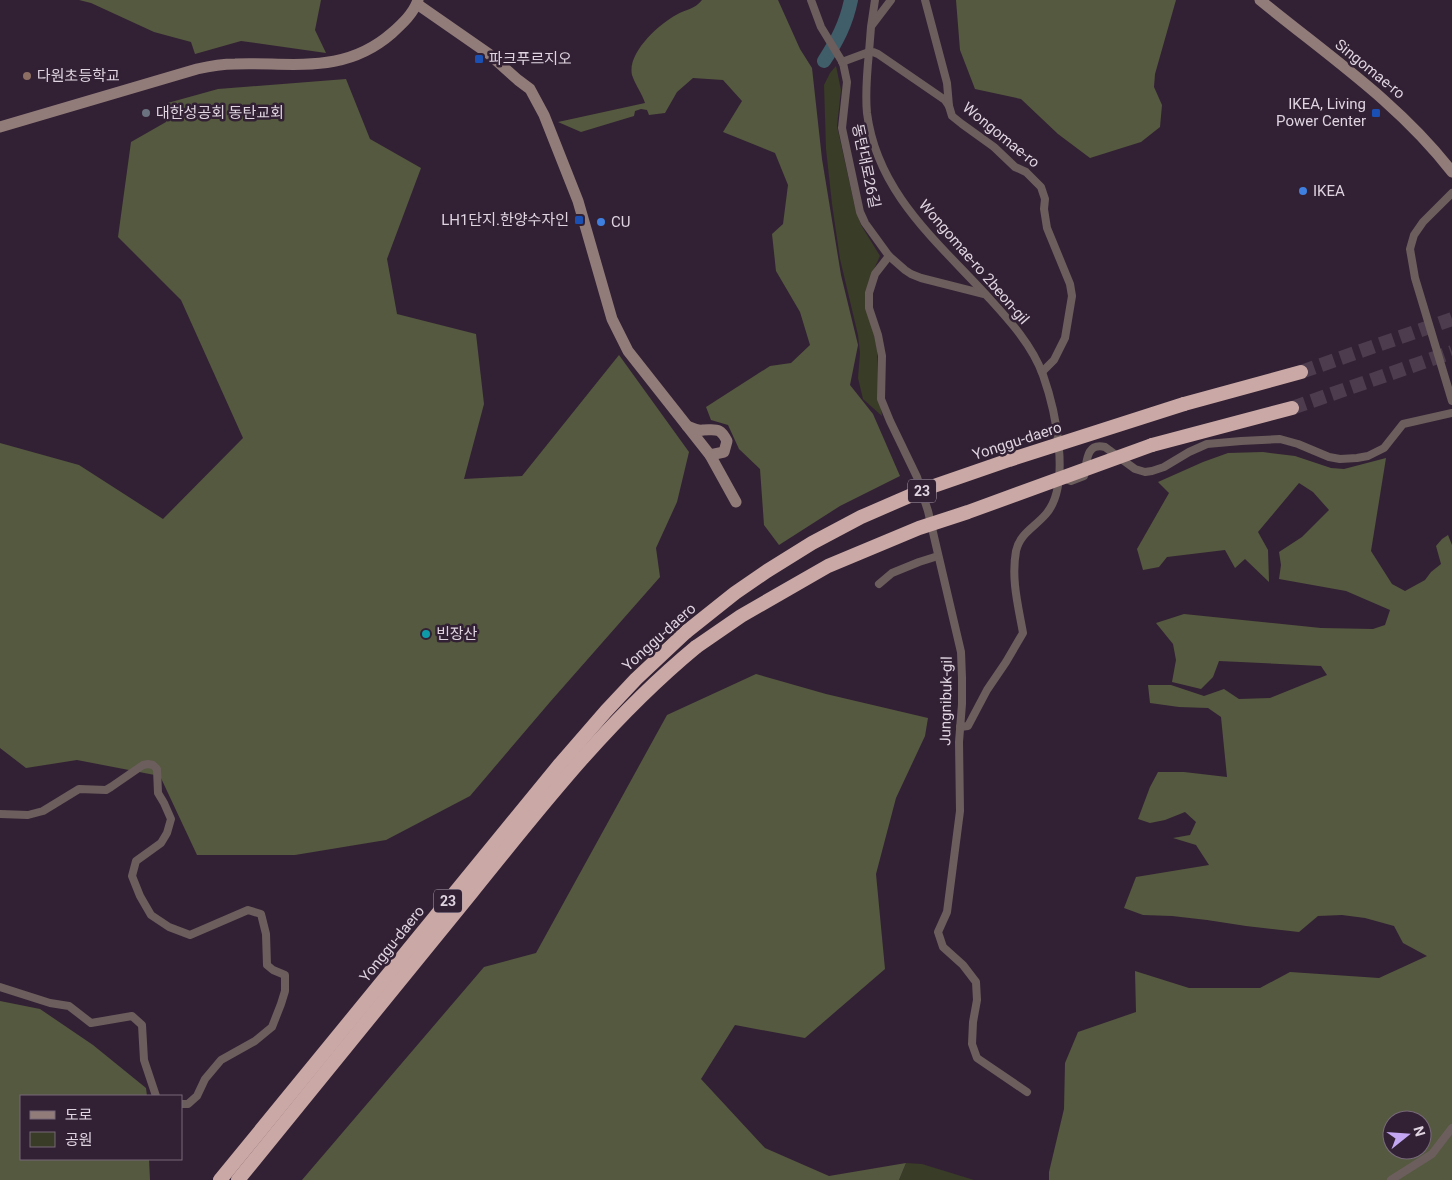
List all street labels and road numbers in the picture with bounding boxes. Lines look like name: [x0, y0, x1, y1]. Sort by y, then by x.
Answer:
street label: Singomae-ro: [1331, 35, 1409, 103]
street label: Wongomae-ro: [959, 98, 1043, 172]
street label: 동탄대로26길: [848, 122, 884, 210]
street label: Wongomae-ro 2beon-gil: [915, 196, 1033, 328]
street label: Yonggu-daero: [970, 418, 1064, 464]
road number: 23: [908, 480, 936, 502]
street label: Yonggu-daero: [619, 599, 699, 675]
street label: Jungnibuk-gil: [936, 656, 956, 746]
road number: 23: [434, 889, 462, 912]
street label: Yonggu-daero: [356, 902, 428, 986]

